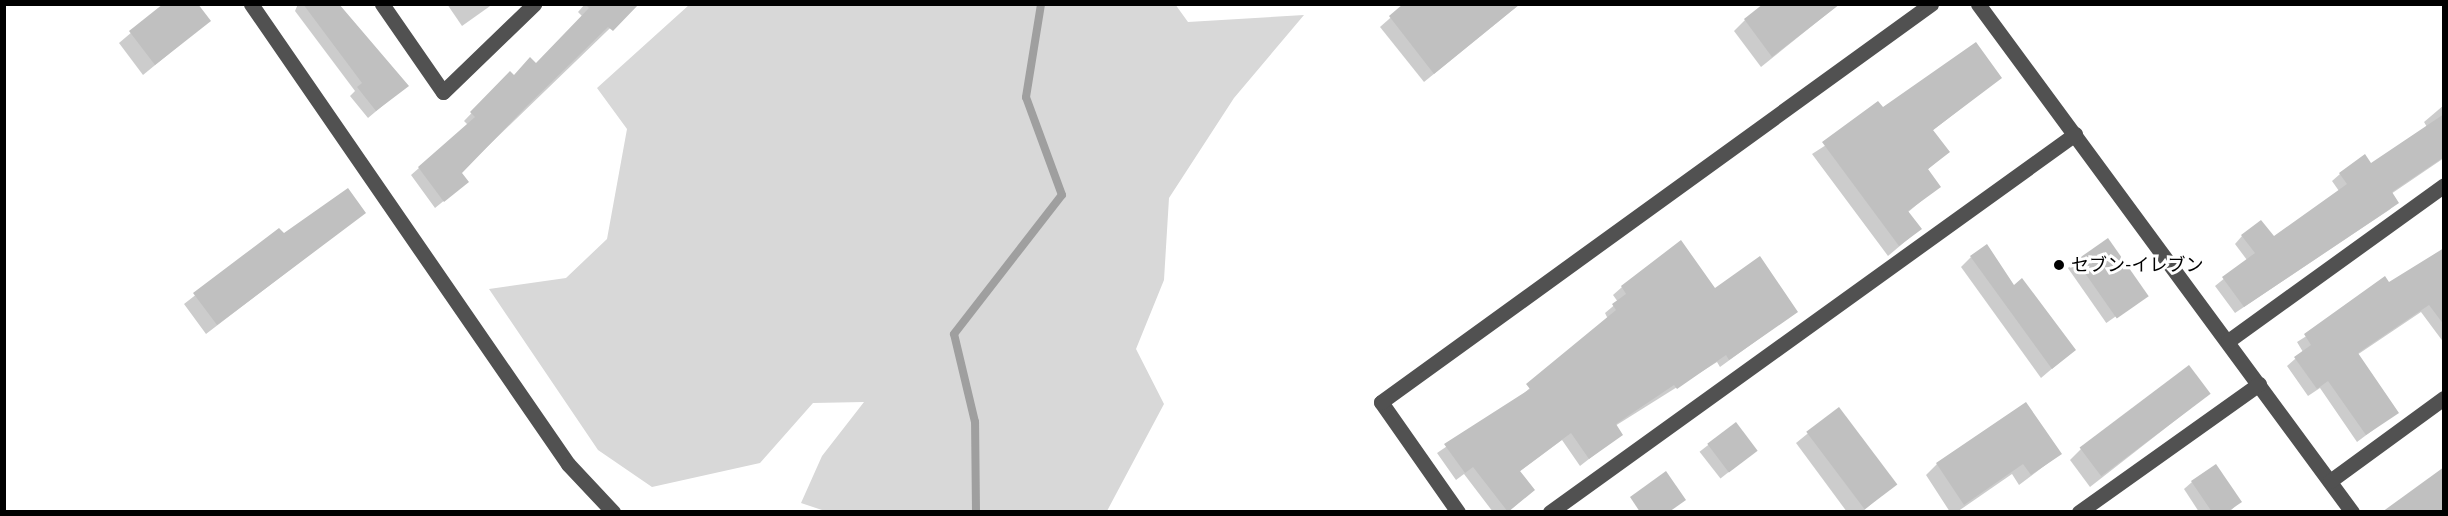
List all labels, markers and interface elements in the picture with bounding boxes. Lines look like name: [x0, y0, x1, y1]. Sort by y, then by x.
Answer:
place label: セブン-イレブン: [2071, 254, 2203, 276]
marker: セブン-イレブン: [2052, 258, 2066, 272]

